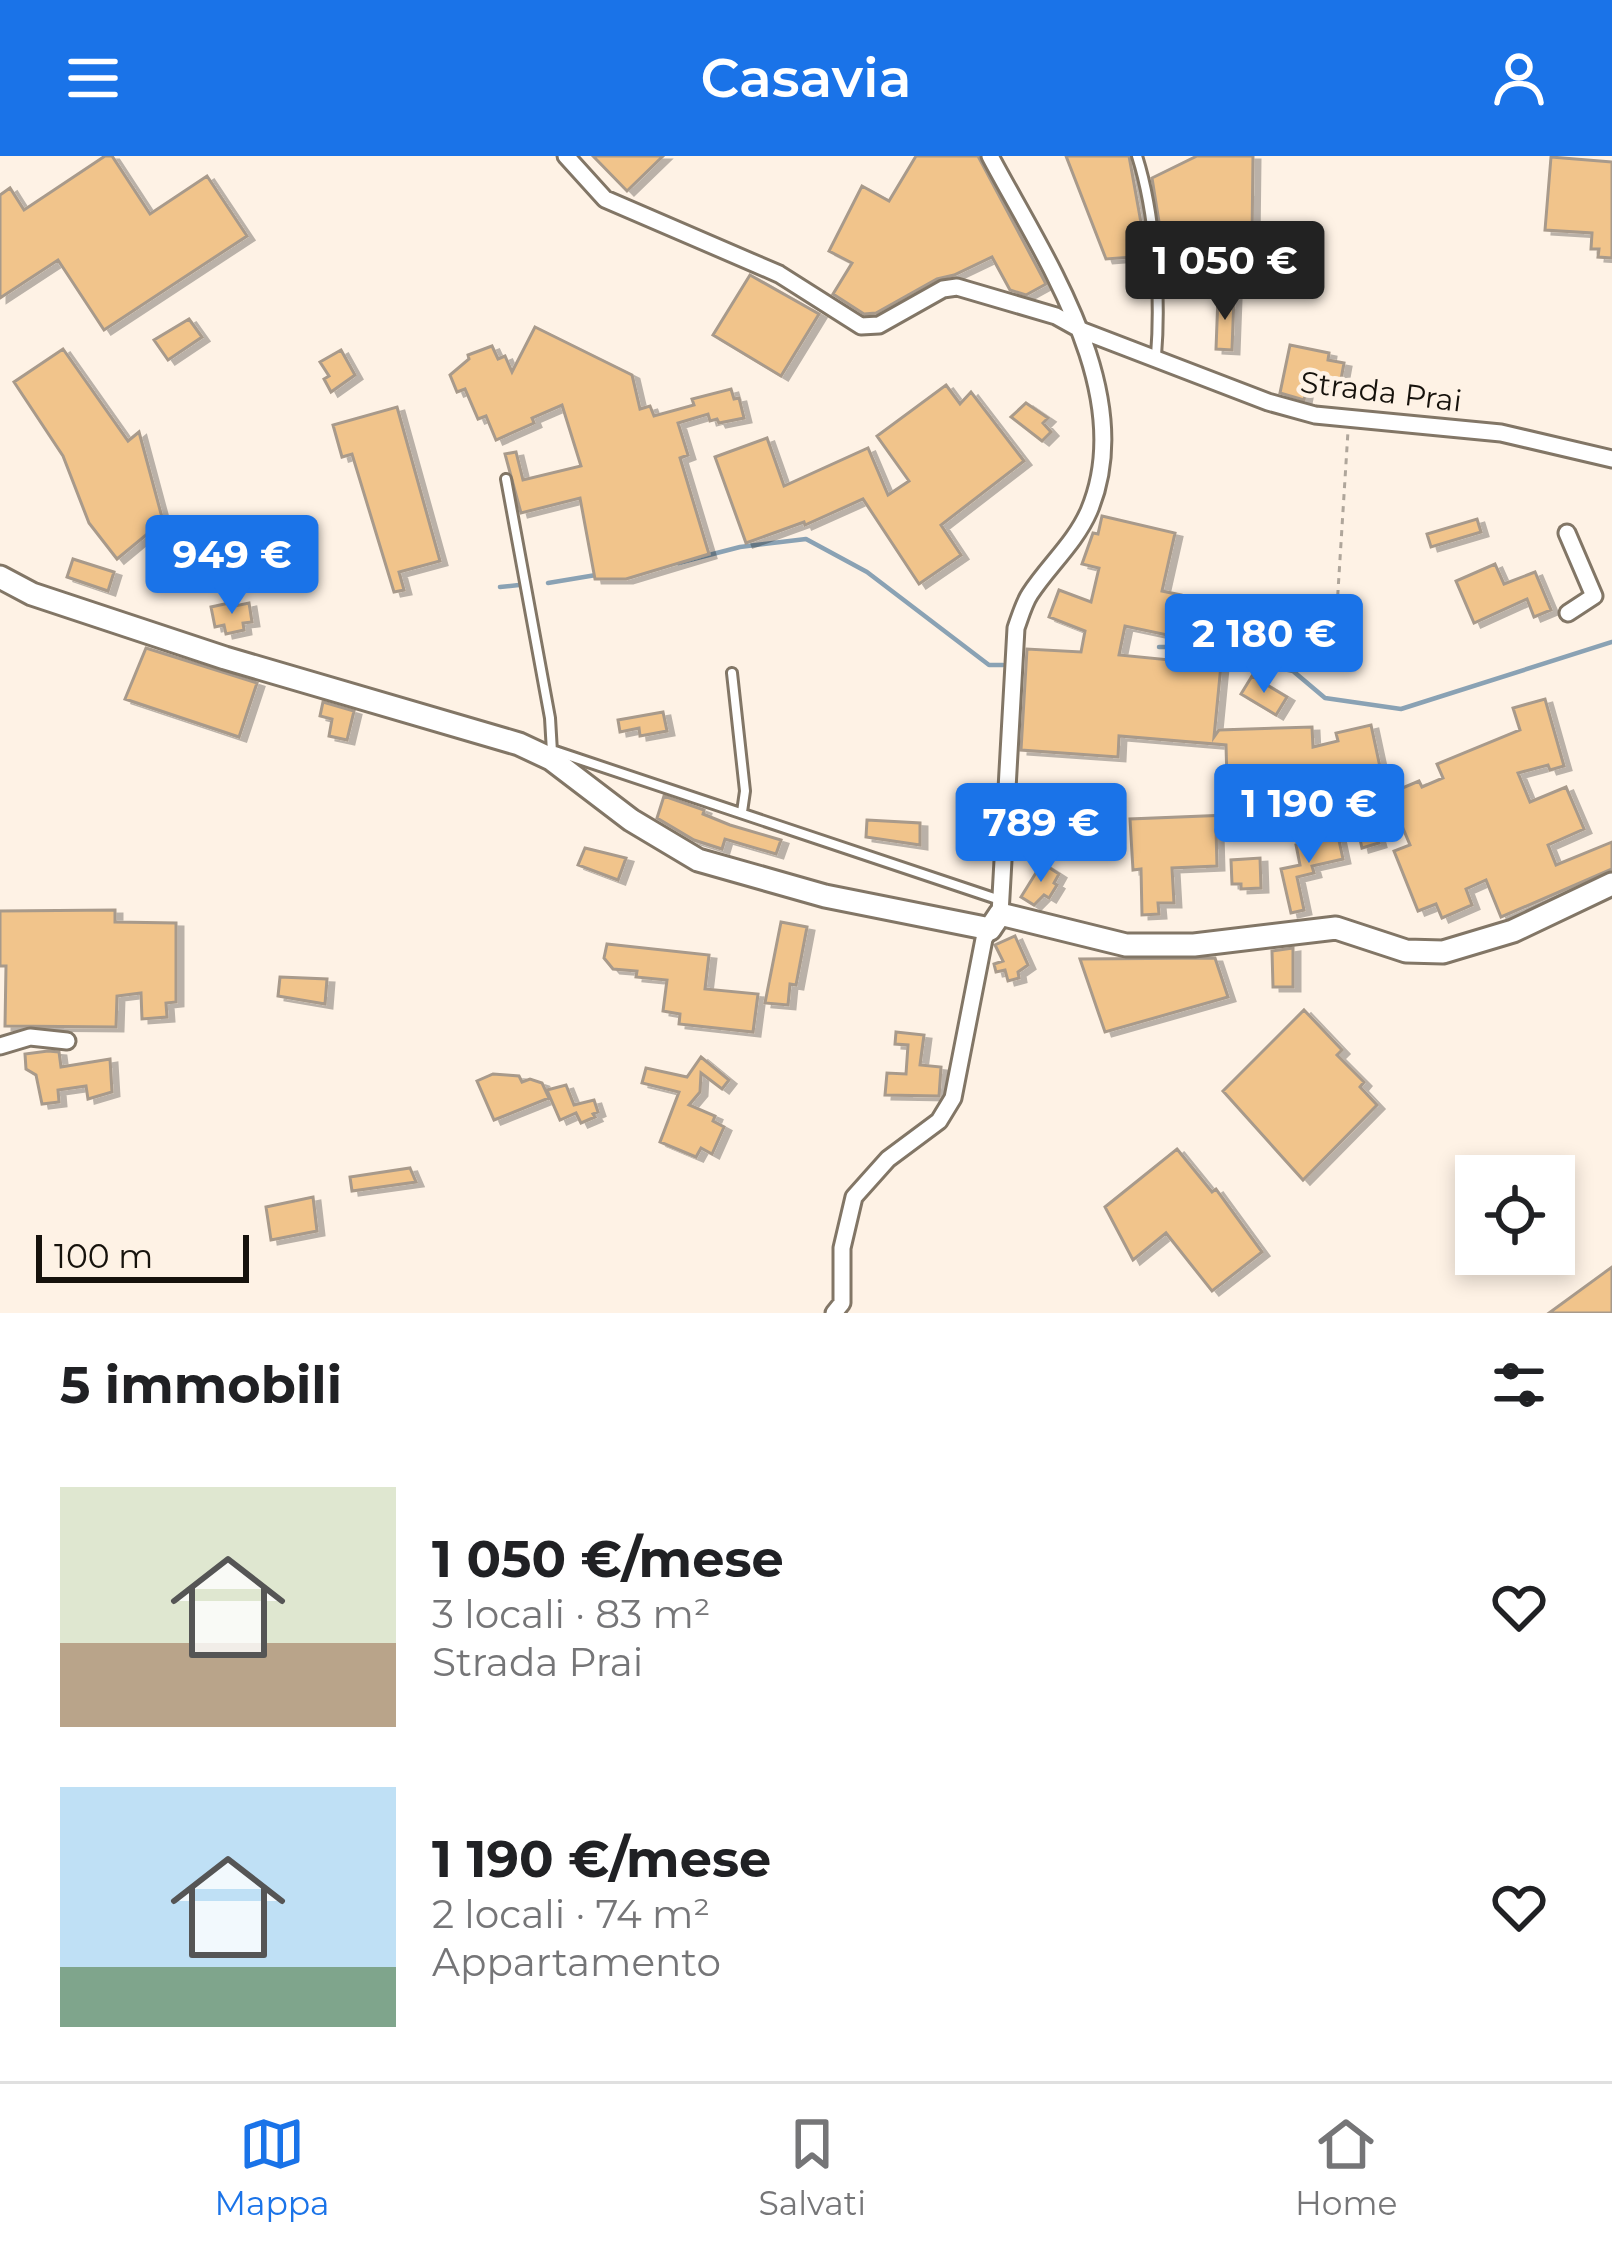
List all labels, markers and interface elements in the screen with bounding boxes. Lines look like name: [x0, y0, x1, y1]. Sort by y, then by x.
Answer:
icon: menu: [60, 45, 126, 111]
text: Casavia: [701, 45, 911, 111]
icon: person: [1486, 45, 1552, 111]
pin: 1 050 €: [1114, 221, 1336, 323]
text: 1 050 €: [1152, 236, 1298, 284]
street label: Strada Prai: [1298, 363, 1464, 420]
pin: 949 €: [148, 515, 316, 617]
text: 949 €: [172, 530, 292, 578]
pin: 2 180 €: [1153, 594, 1375, 696]
text: 2 180 €: [1192, 609, 1336, 657]
pin: 1 190 €: [1198, 764, 1420, 866]
text: 1 190 €: [1241, 779, 1377, 827]
pin: 789 €: [957, 783, 1125, 885]
text: 789 €: [983, 798, 1099, 846]
map controls: [1455, 1155, 1575, 1275]
button: locate: [1455, 1155, 1575, 1275]
scale bar: [36, 1229, 249, 1282]
text: 100 m: [54, 1236, 153, 1276]
icon: filters: [1486, 1352, 1552, 1418]
text: 5 immobili: [60, 1354, 342, 1416]
text: 1 050 €/mese: [432, 1528, 784, 1590]
icon: home: [156, 1535, 300, 1679]
icon: heart: [1486, 1574, 1552, 1640]
text: 3 locali · 83 m²: [432, 1590, 711, 1638]
text: Strada Prai: [432, 1638, 643, 1686]
text: 1 190 €/mese: [432, 1828, 771, 1890]
icon: home: [156, 1835, 300, 1979]
icon: heart: [1486, 1874, 1552, 1940]
text: 2 locali · 74 m²: [432, 1890, 710, 1938]
text: Appartamento: [432, 1938, 721, 1986]
tab: Mappa: [214, 2111, 330, 2223]
tab: Salvati: [758, 2111, 866, 2223]
tab: Home: [1295, 2111, 1398, 2223]

